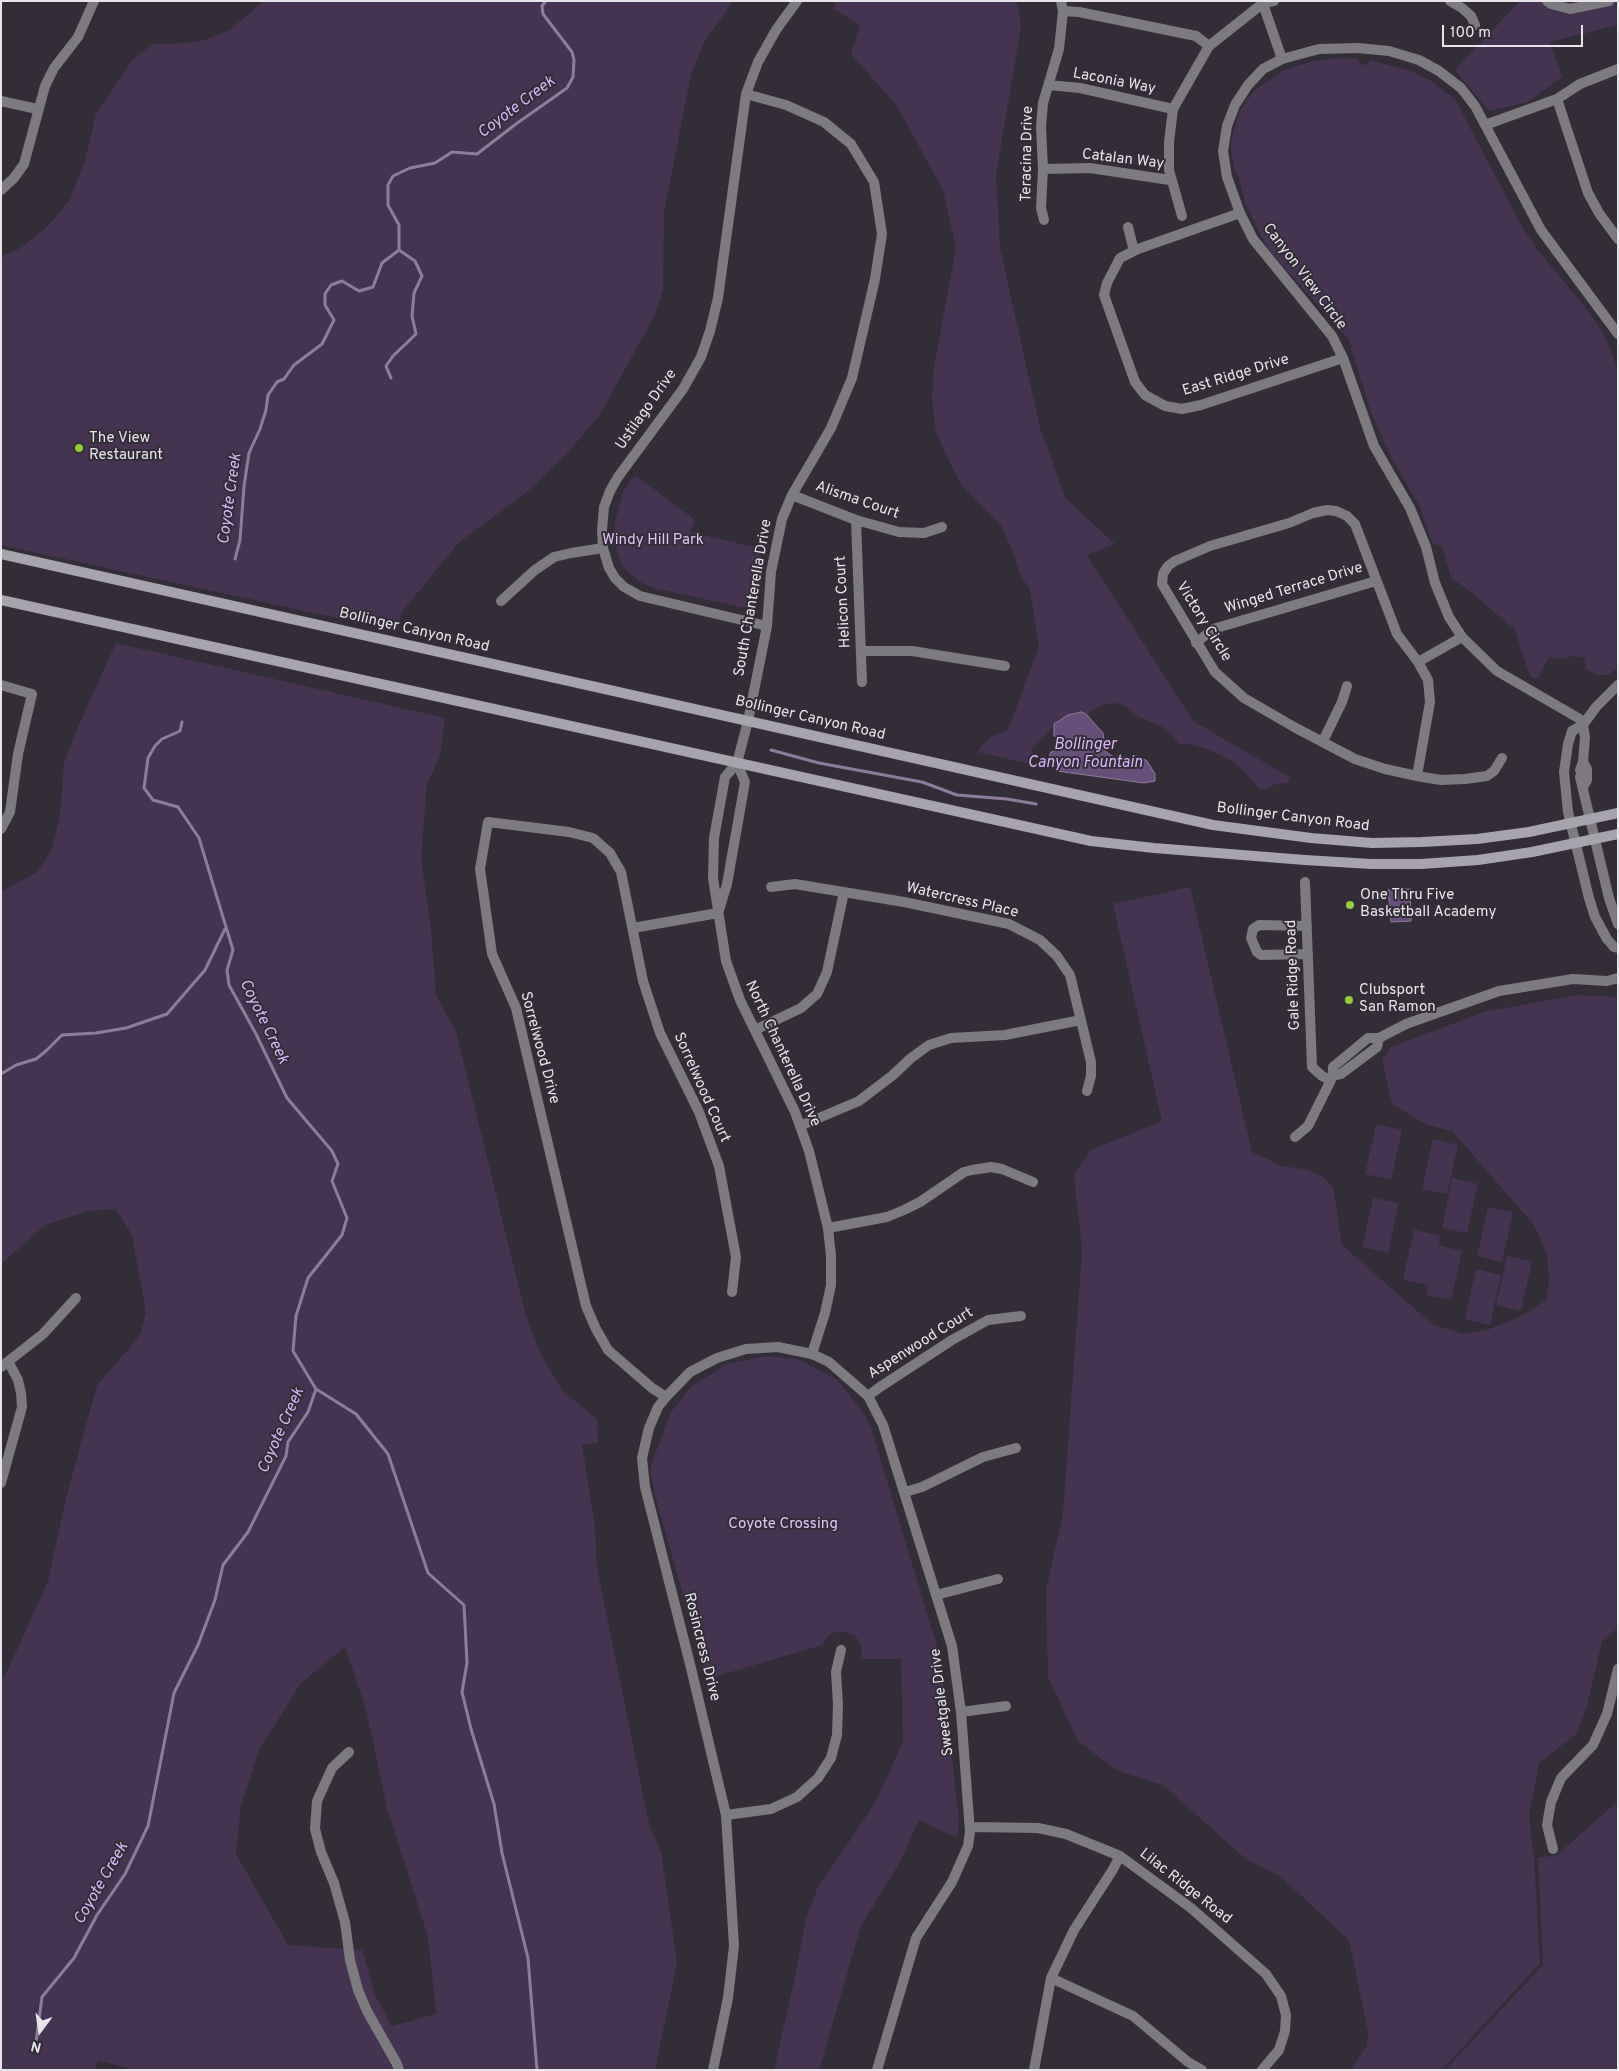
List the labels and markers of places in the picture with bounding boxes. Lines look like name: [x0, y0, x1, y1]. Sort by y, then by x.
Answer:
place label: The View Restaurant: [89, 430, 163, 465]
marker: The View Restaurant: [73, 442, 85, 454]
place label: One Thru Five Basketball Academy: [1360, 887, 1496, 922]
marker: One Thru Five Basketball Academy: [1344, 899, 1356, 911]
place label: Clubsport San Ramon: [1359, 982, 1436, 1017]
marker: Clubsport San Ramon: [1343, 994, 1355, 1006]

